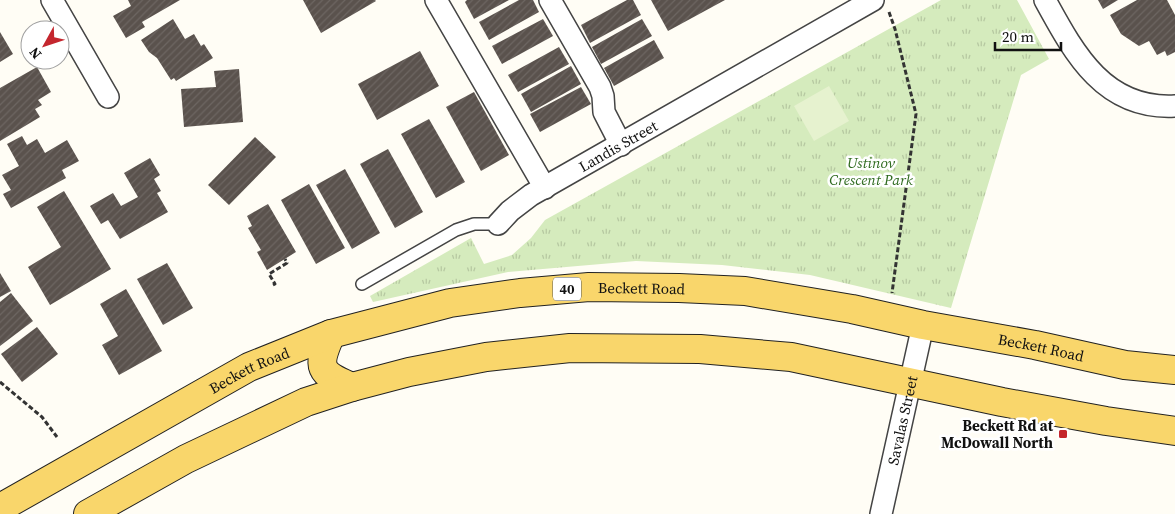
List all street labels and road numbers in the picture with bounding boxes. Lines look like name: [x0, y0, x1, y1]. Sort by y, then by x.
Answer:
street label: Landis Street: [575, 115, 661, 176]
street label: Beckett Road: [598, 277, 686, 299]
road number: 40: [553, 278, 581, 300]
street label: Beckett Road: [996, 328, 1087, 366]
street label: Beckett Road: [205, 341, 293, 398]
street label: Savalas Street: [882, 374, 922, 467]

